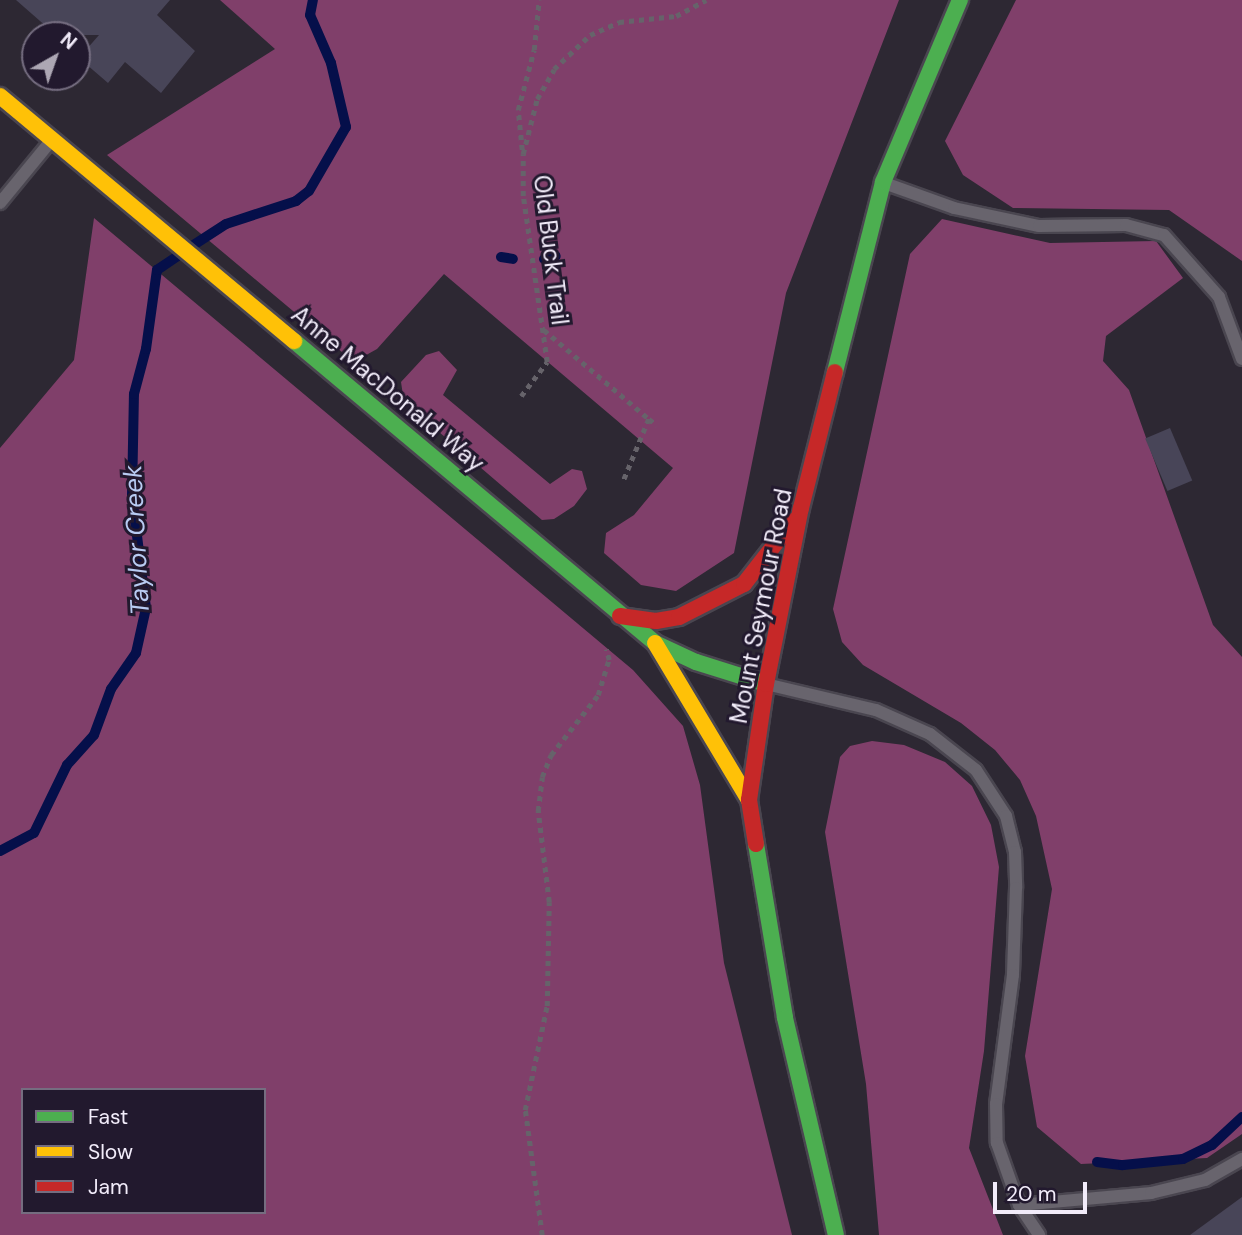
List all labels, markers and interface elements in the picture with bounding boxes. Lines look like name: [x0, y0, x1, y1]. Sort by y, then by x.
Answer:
north arrow: [21, 21, 91, 91]
text: N: [55, 27, 82, 55]
street label: Old Buck Trail: [528, 173, 574, 327]
street label: Anne MacDonald Way: [286, 300, 490, 478]
water label: Taylor Creek: [117, 464, 157, 616]
street label: Mount Seymour Road: [724, 486, 798, 726]
legend: [21, 1088, 266, 1214]
text: Fast: [88, 1103, 128, 1131]
text: Slow: [88, 1138, 133, 1166]
scale bar: [997, 1168, 1092, 1212]
text: Jam: [88, 1173, 129, 1201]
text: 20 m: [1006, 1180, 1057, 1208]

